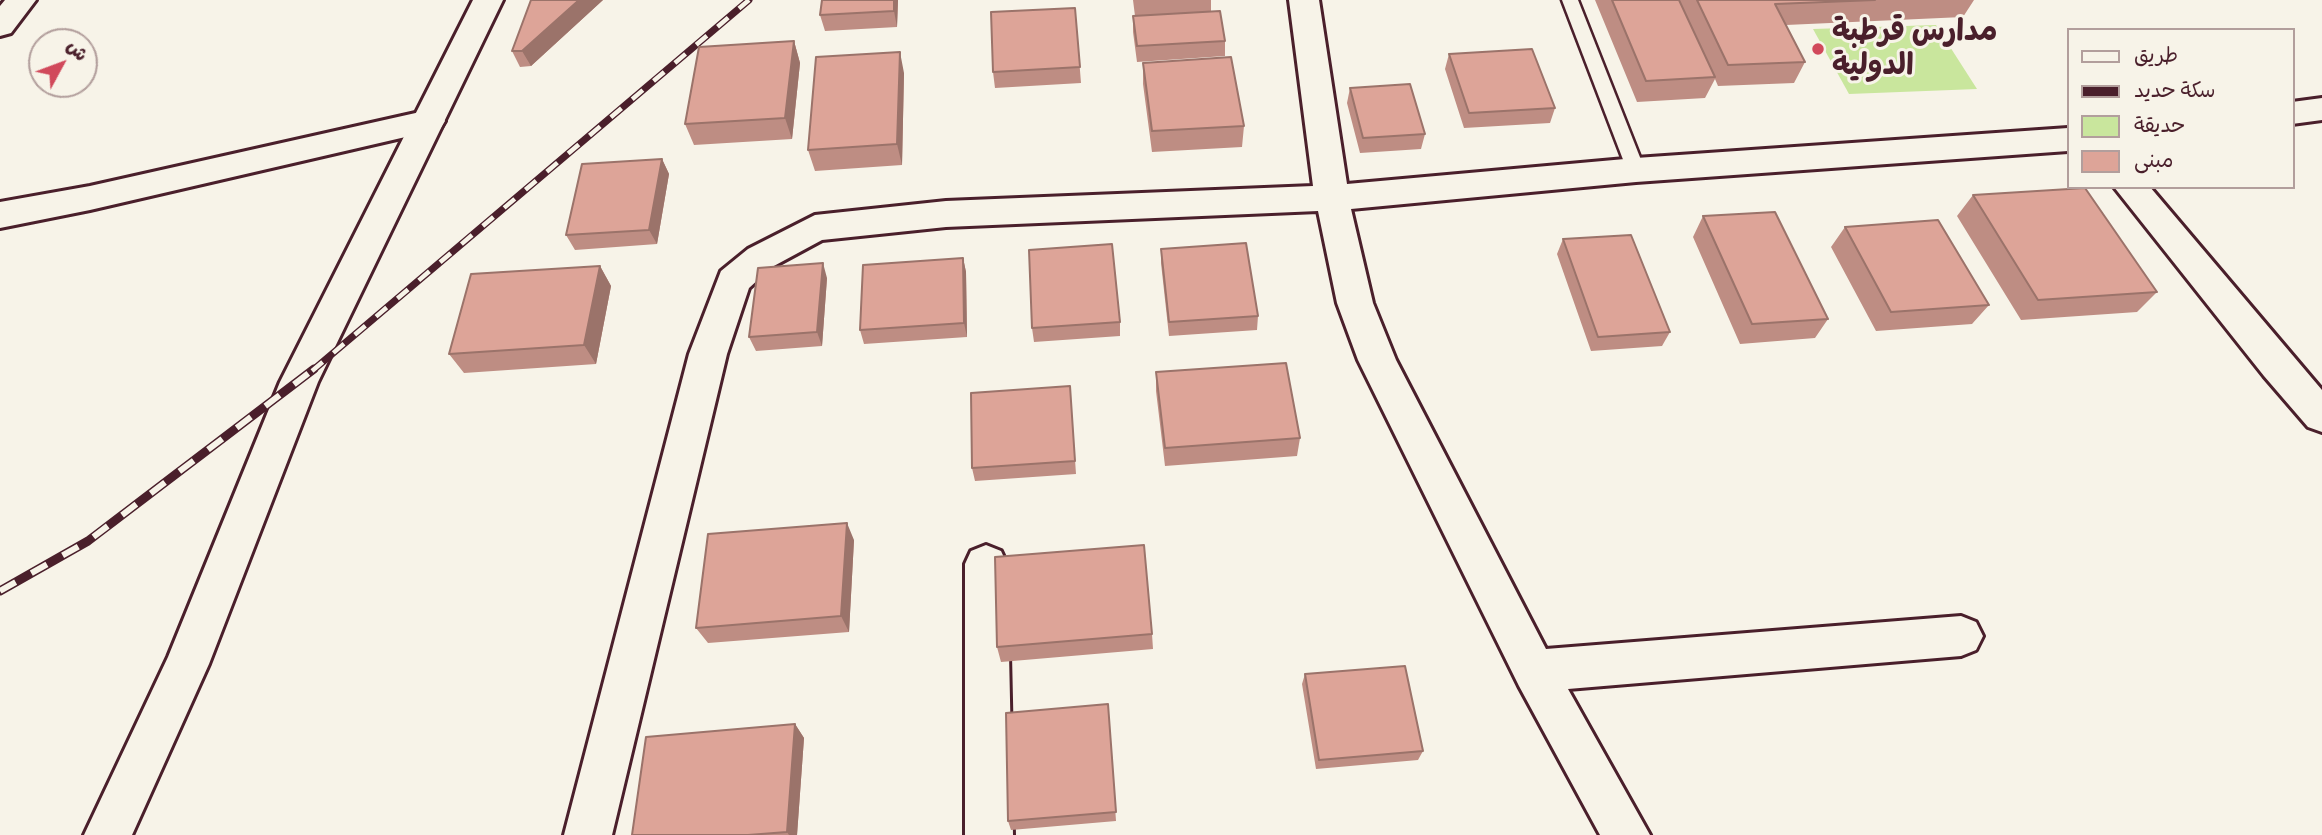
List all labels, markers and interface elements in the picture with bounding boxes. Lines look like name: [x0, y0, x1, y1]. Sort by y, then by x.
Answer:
place label: مدارس قرطبة الدولية: [1832, 14, 1997, 84]
north arrow: [28, 28, 98, 98]
legend: [2066, 28, 2294, 189]
text: ش: [62, 35, 93, 66]
marker: مدارس قرطبة الدولية: [1810, 41, 1826, 57]
text: طريق: [2134, 42, 2178, 67]
text: سكة حديد: [2134, 77, 2216, 102]
text: حديقة: [2134, 112, 2185, 137]
text: مبنى: [2134, 147, 2173, 172]

